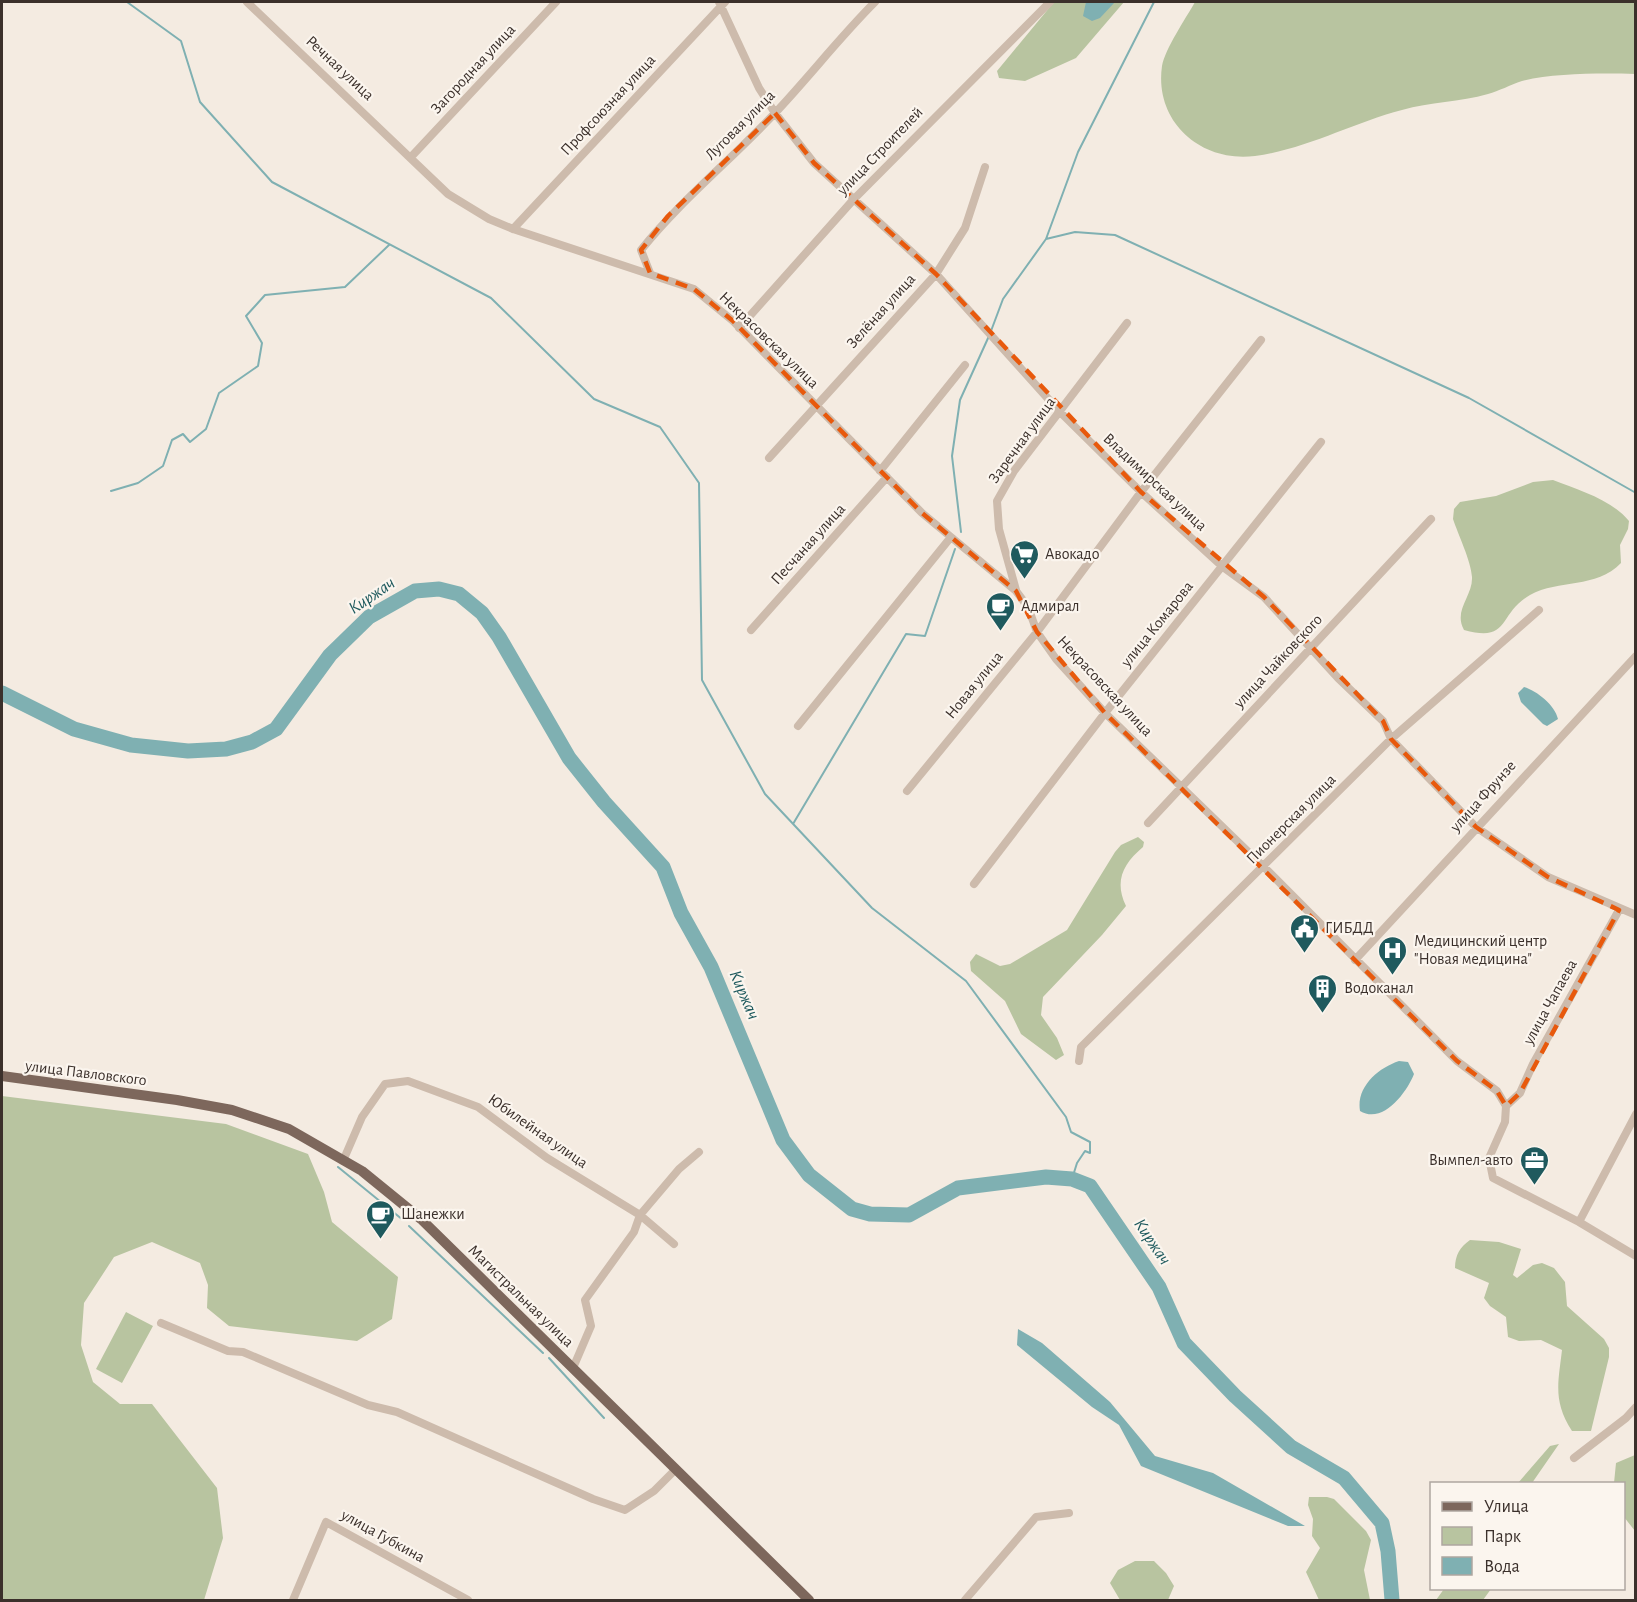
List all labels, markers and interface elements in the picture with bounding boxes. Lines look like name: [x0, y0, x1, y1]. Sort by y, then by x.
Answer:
street label: Загородная улица: [428, 21, 519, 117]
street label: Речная улица: [302, 33, 377, 104]
street label: Профсоюзная улица: [557, 52, 659, 159]
street label: Луговая улица: [702, 87, 779, 164]
street label: улица Строителей: [833, 104, 927, 199]
street label: Зелёная улица: [844, 271, 919, 352]
street label: Некрасовская улица: [716, 289, 822, 392]
street label: Заречная улица: [986, 394, 1059, 487]
street label: Владимирская улица: [1099, 430, 1210, 535]
street label: Песчаная улица: [768, 501, 849, 588]
supermarket icon: Авокадо: [1008, 538, 1040, 580]
place label: Авокадо: [1045, 546, 1100, 562]
water label: Киржач: [346, 574, 398, 618]
street label: улица Комарова: [1117, 578, 1197, 671]
cafe icon: Адмирал: [984, 590, 1016, 632]
place label: Адмирал: [1021, 598, 1079, 614]
street label: улица Чайковского: [1230, 611, 1326, 712]
street label: Некрасовская улица: [1054, 633, 1156, 740]
street label: Новая улица: [942, 648, 1007, 722]
street label: улица Фрунзе: [1446, 757, 1520, 836]
street label: Пионерская улица: [1243, 771, 1340, 868]
public building icon: ГИБДД: [1288, 912, 1320, 954]
place label: ГИБДД: [1325, 920, 1374, 936]
place label: Медицинский центр "Новая медицина": [1414, 933, 1547, 967]
hospital icon: Медицинский центр "Новая медицина": [1377, 934, 1409, 976]
street label: улица Чапаева: [1520, 957, 1581, 1049]
water label: Киржач: [726, 968, 762, 1022]
building icon: Водоканал: [1307, 972, 1339, 1014]
place label: Водоканал: [1344, 980, 1414, 996]
street label: улица Павловского: [23, 1058, 148, 1089]
street label: Юбилейная улица: [485, 1091, 591, 1172]
office icon: Вымпел-авто: [1518, 1144, 1550, 1186]
place label: Вымпел-авто: [1429, 1152, 1513, 1168]
cafe icon: Шанежки: [364, 1198, 396, 1240]
place label: Шанежки: [401, 1206, 465, 1222]
water label: Киржач: [1130, 1216, 1174, 1268]
street label: Магистральная улица: [465, 1242, 577, 1351]
legend: [1430, 1482, 1625, 1590]
text: Улица: [1484, 1498, 1529, 1516]
street label: улица Губкина: [337, 1506, 427, 1566]
text: Парк: [1484, 1528, 1522, 1546]
text: Вода: [1484, 1558, 1520, 1576]

